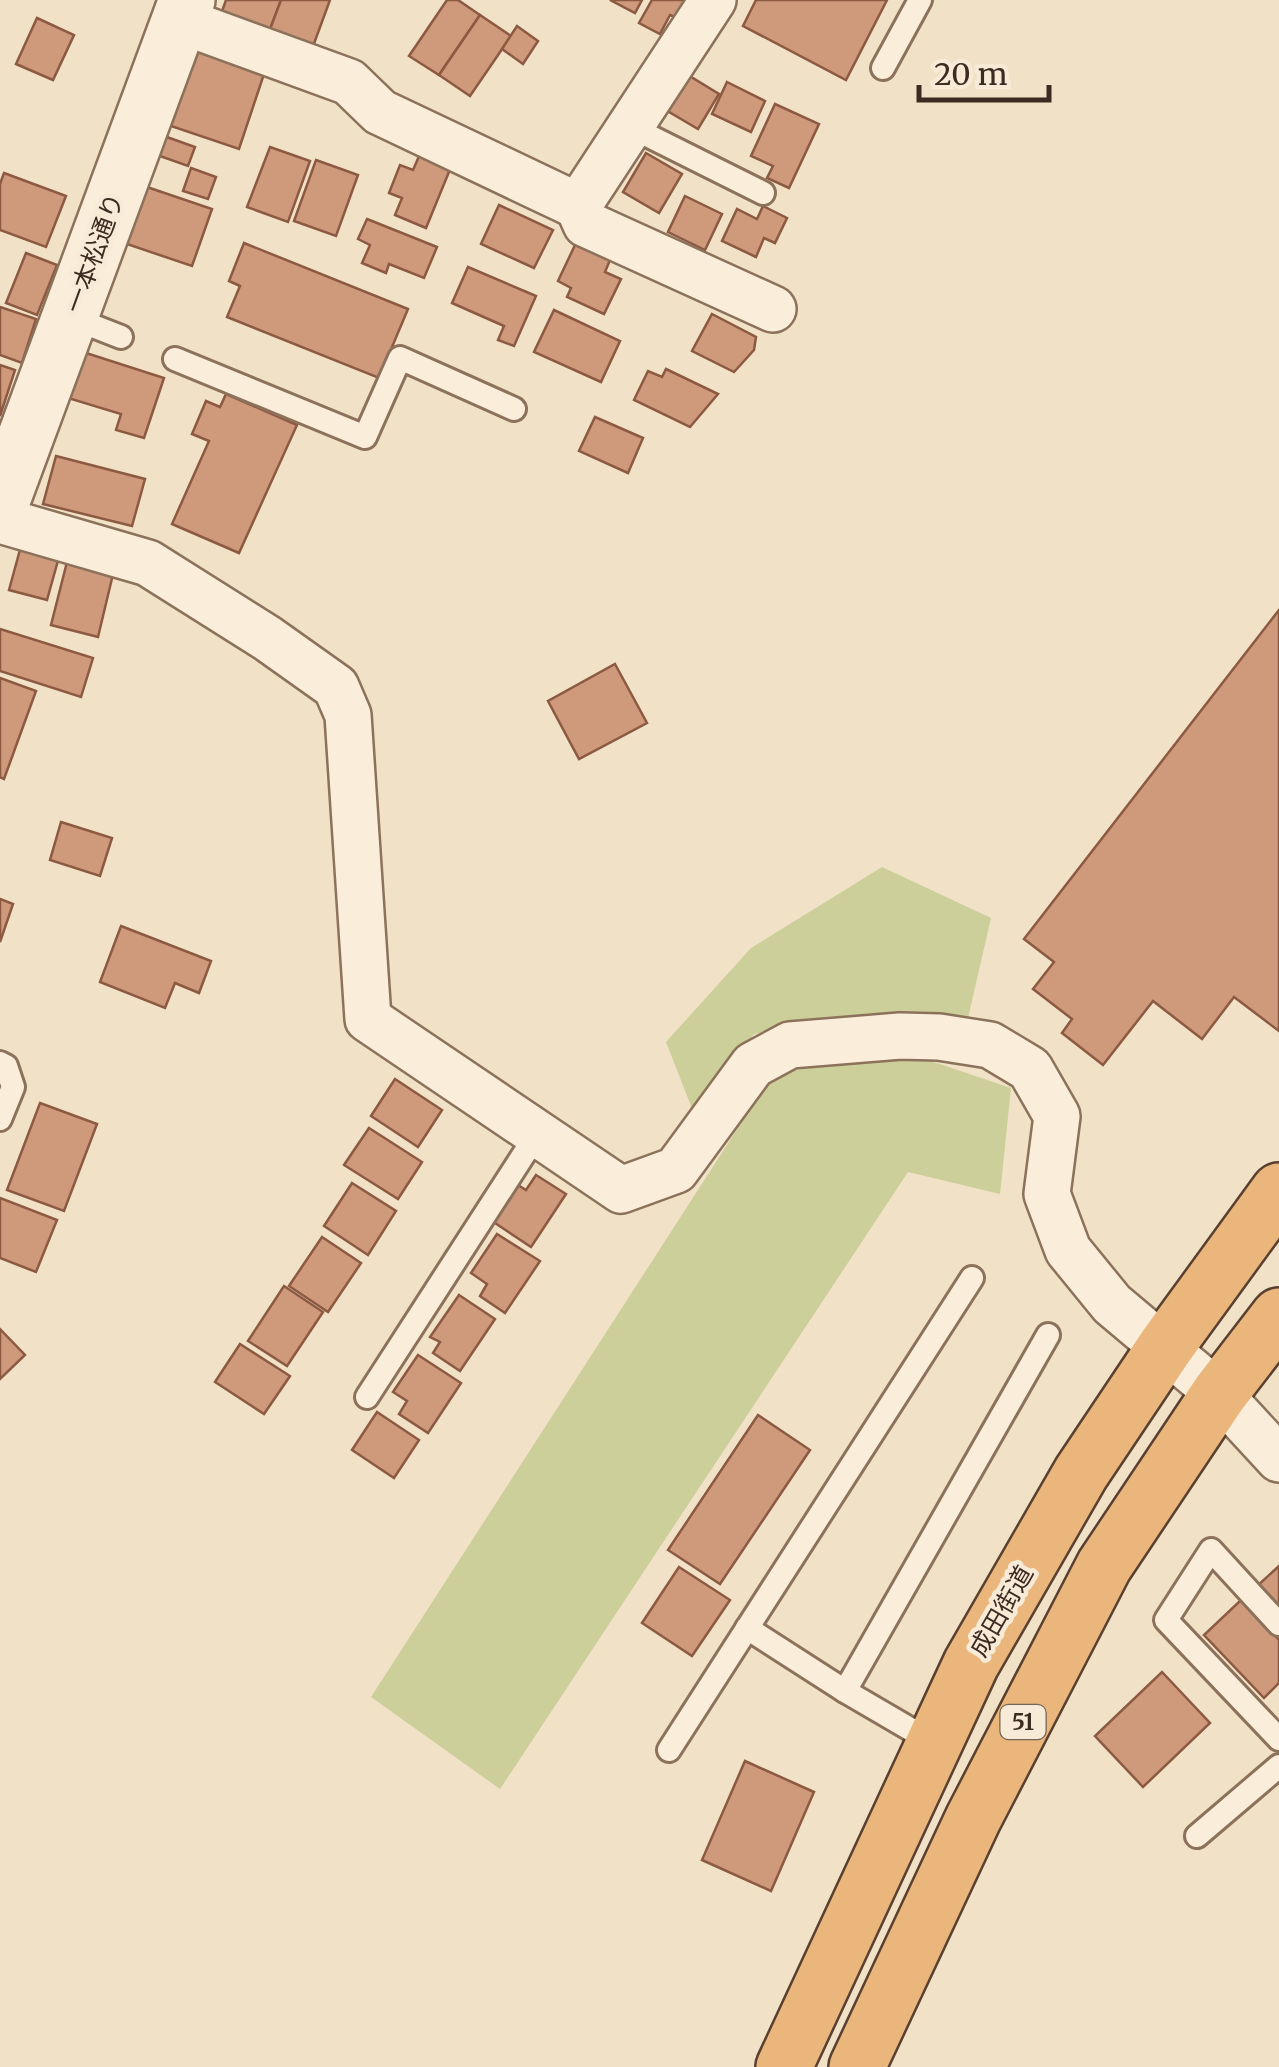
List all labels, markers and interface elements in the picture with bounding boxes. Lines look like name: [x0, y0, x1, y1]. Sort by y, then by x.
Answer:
scale bar: [919, 40, 1049, 102]
text: 20 m: [934, 55, 1008, 93]
street label: 一本松通り: [58, 189, 130, 317]
street label: 成田街道: [962, 1560, 1040, 1662]
road number: 51: [1000, 1705, 1046, 1739]

